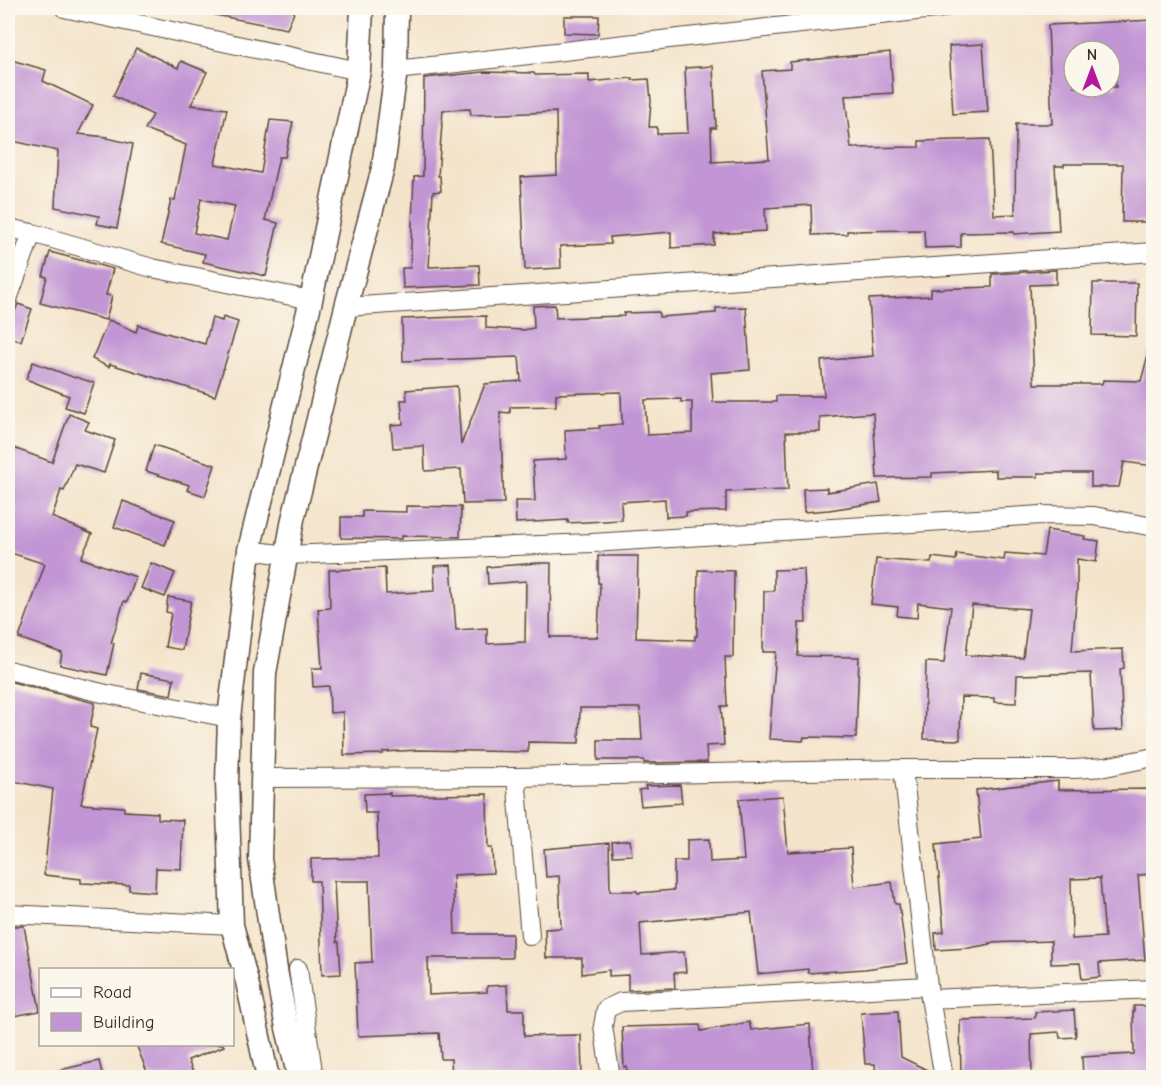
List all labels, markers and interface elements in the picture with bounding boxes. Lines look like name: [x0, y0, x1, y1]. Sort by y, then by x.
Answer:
north arrow: [1062, 39, 1122, 99]
text: N: [1087, 46, 1097, 64]
legend: [39, 968, 234, 1046]
text: Road: [93, 982, 132, 1003]
text: Building: [93, 1012, 155, 1033]

